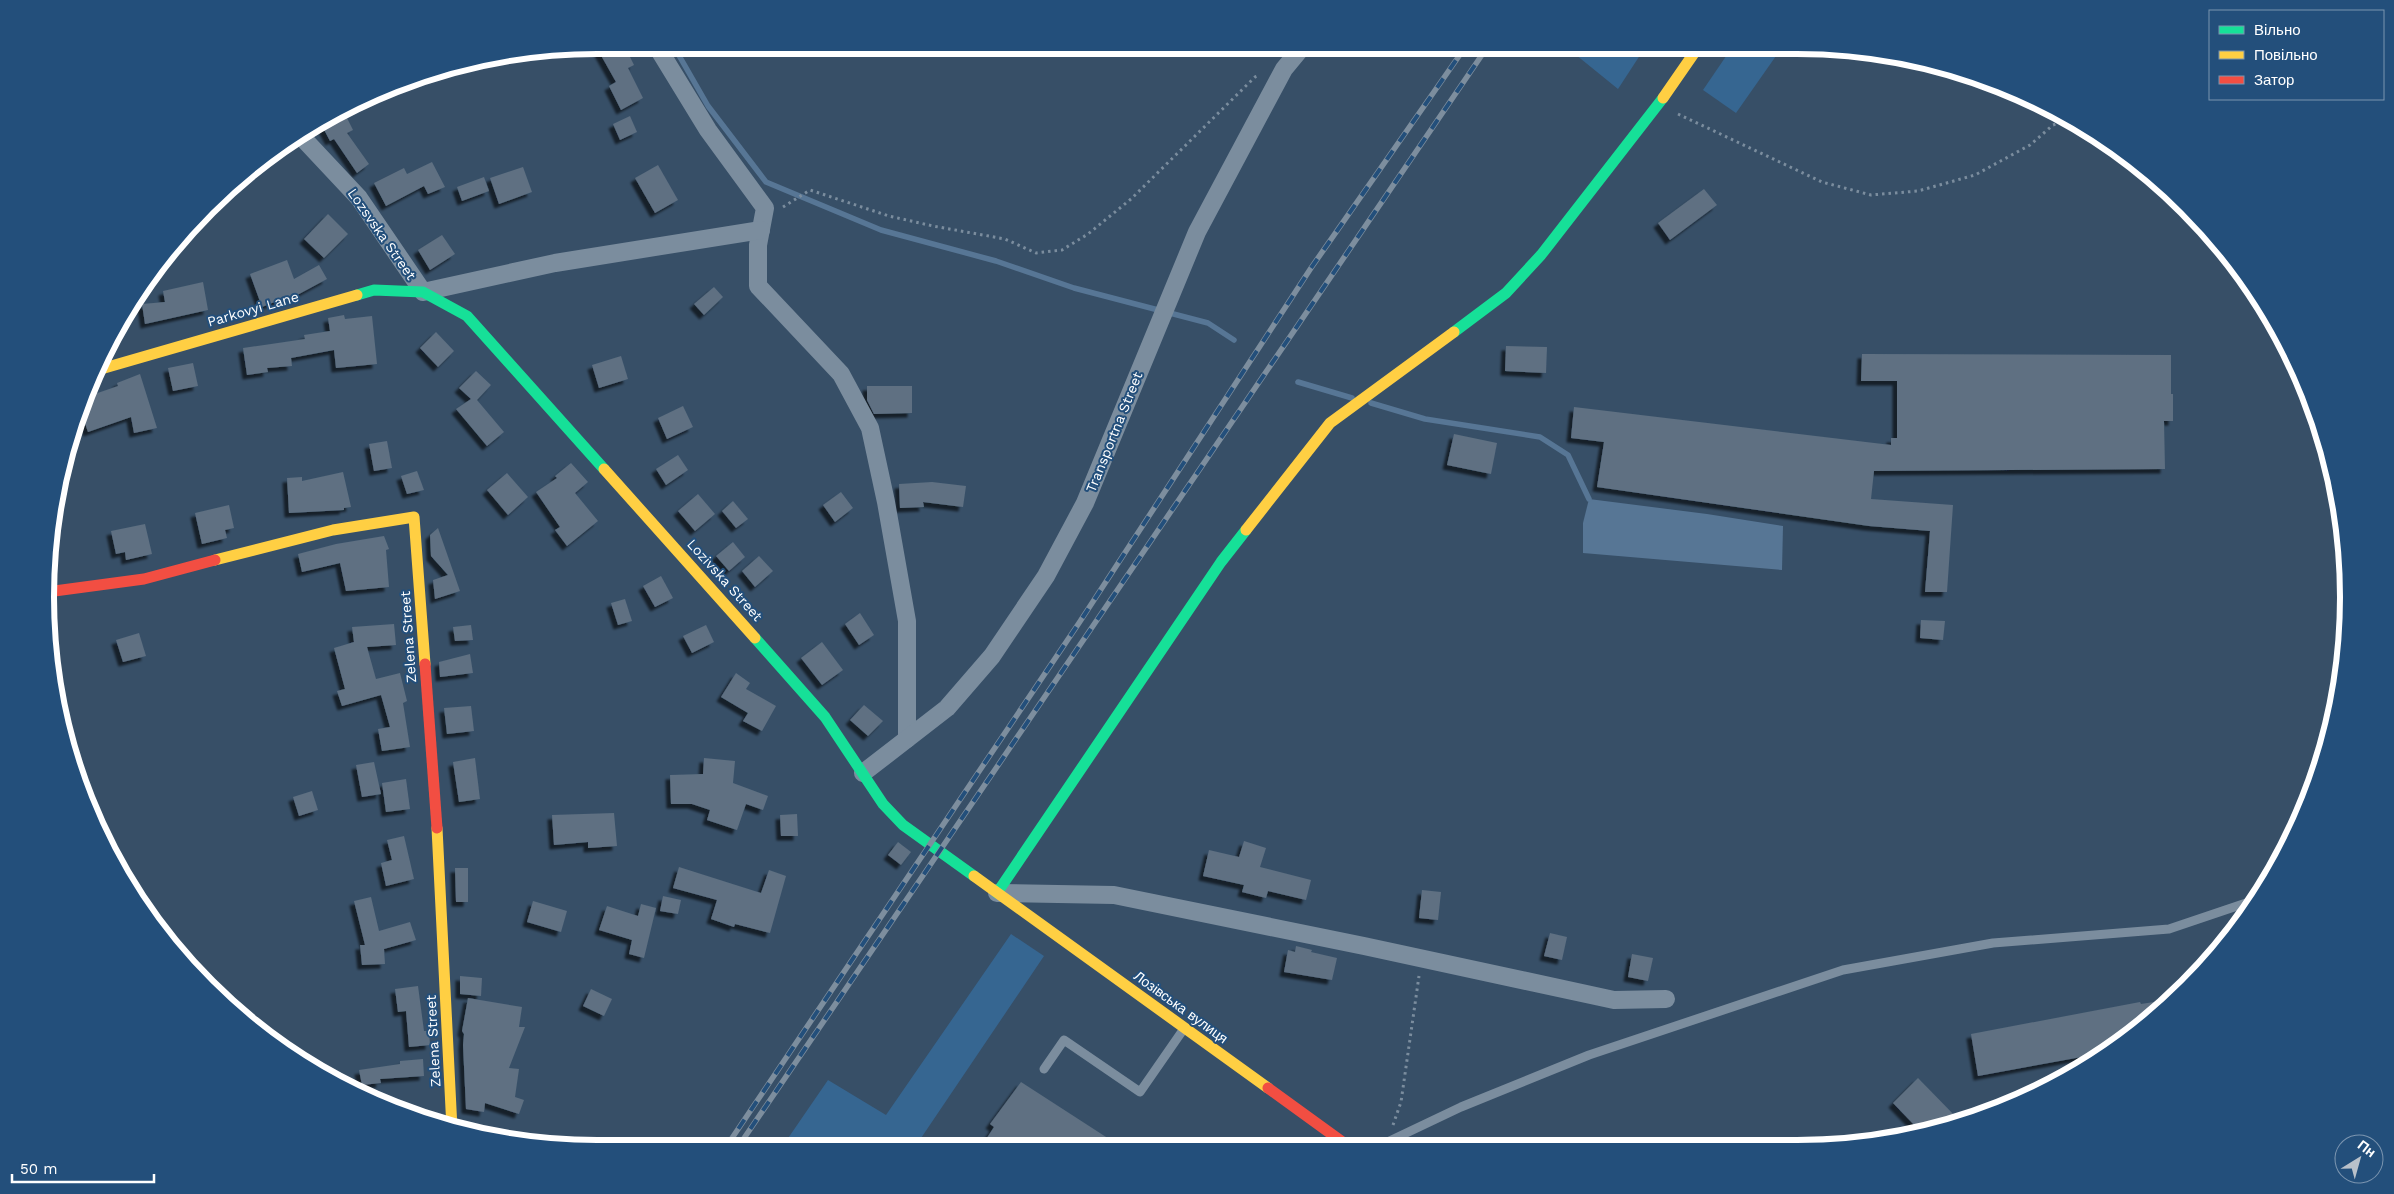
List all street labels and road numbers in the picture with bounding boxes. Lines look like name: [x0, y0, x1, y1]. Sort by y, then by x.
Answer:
street label: Lozsvska Street: [344, 185, 420, 283]
street label: Parkovyi Lane: [205, 288, 301, 330]
street label: Transportna Street: [1083, 369, 1146, 495]
street label: Lozivska Street: [684, 536, 766, 624]
street label: Zelena Street: [397, 590, 419, 684]
street label: Лозівська вулиця: [1131, 968, 1231, 1046]
street label: Zelena Street: [423, 994, 443, 1087]

